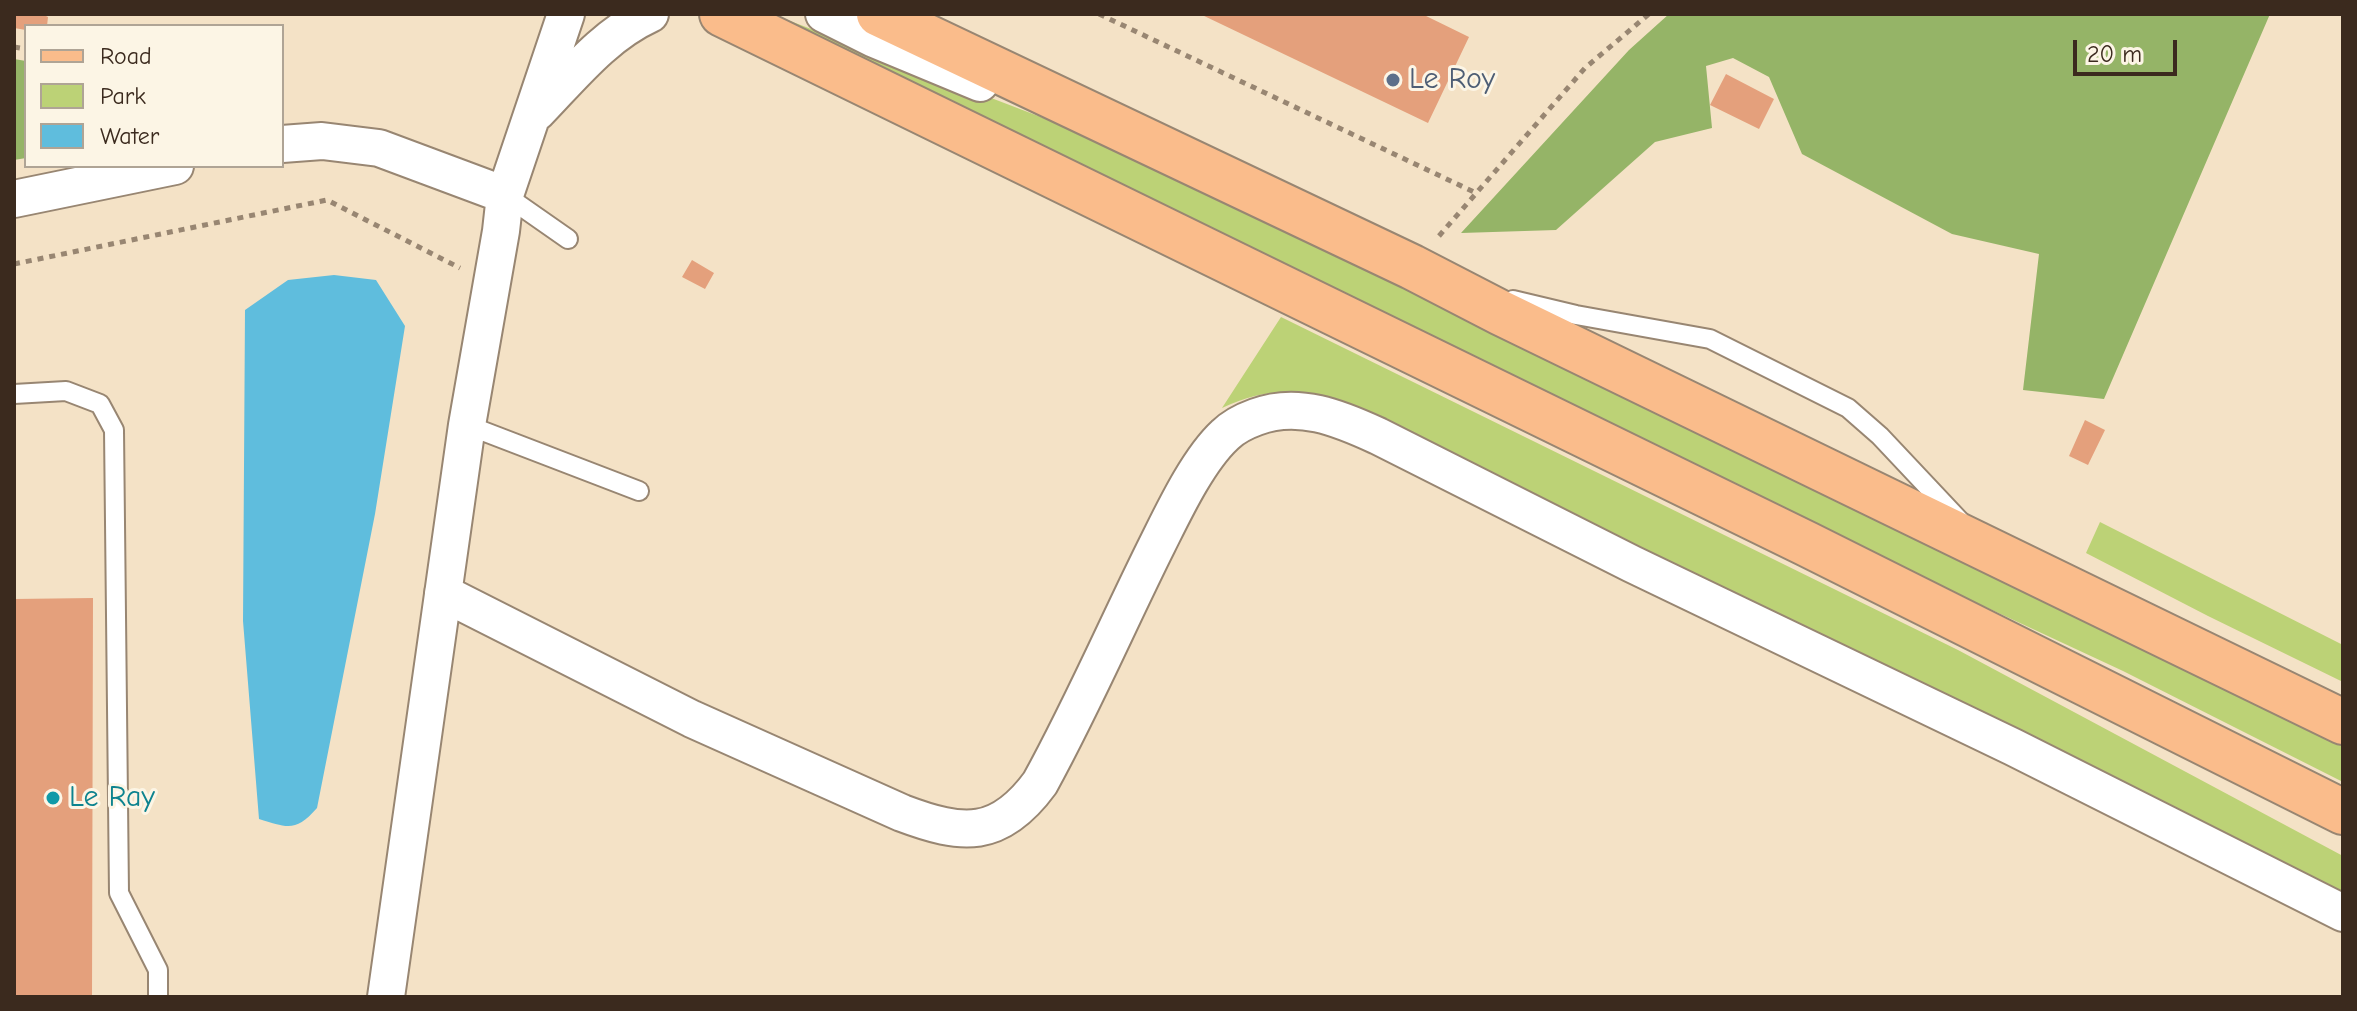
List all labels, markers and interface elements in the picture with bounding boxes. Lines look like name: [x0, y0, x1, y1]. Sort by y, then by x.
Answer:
legend: [24, 24, 284, 168]
scale bar: [2077, 24, 2181, 74]
text: 20 m: [2087, 40, 2142, 68]
text: Road: [100, 42, 152, 70]
place label: Le Roy: [1409, 62, 1495, 98]
marker: Le Roy: [1384, 71, 1402, 89]
text: Park: [100, 82, 146, 110]
text: Water: [100, 122, 159, 150]
place label: Le Ray: [69, 780, 155, 816]
marker: Le Ray: [44, 789, 62, 807]

